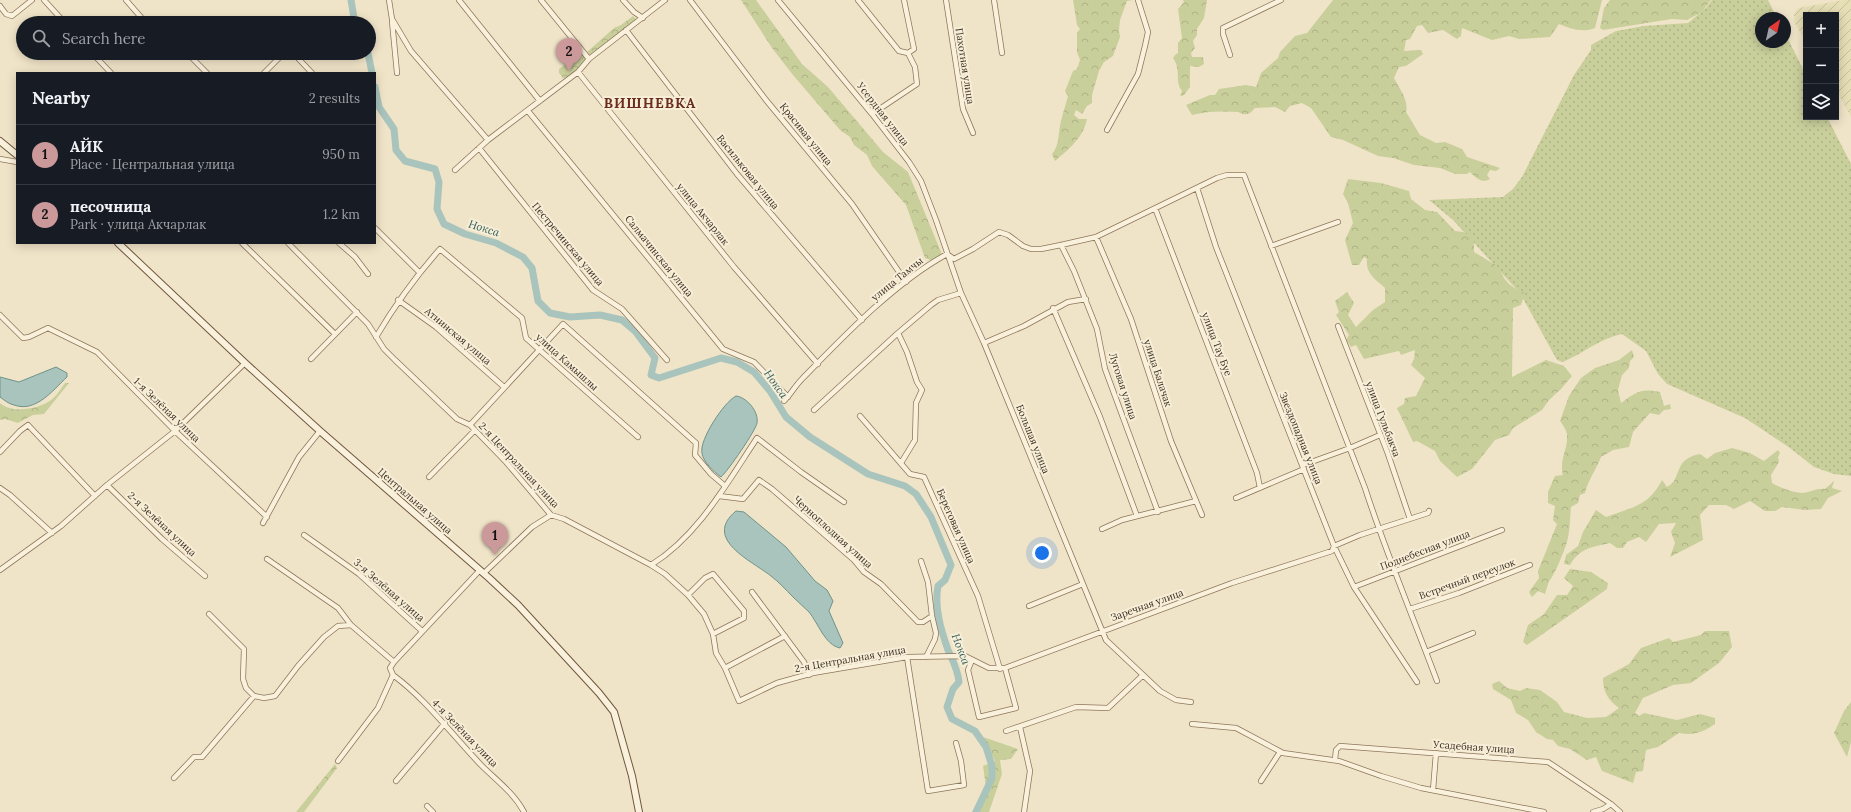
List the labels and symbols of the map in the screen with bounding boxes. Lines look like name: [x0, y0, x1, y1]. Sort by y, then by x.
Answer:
north arrow: [1755, 12, 1791, 48]
street label: Пахотная улица: [953, 27, 977, 105]
pin: 2: [556, 38, 582, 71]
street label: Усердная улица: [854, 79, 912, 148]
district label: ВИШНЕВКА: [604, 94, 696, 112]
street label: Красивая улица: [777, 100, 835, 168]
street label: Васильковая улица: [714, 132, 782, 212]
street label: улица Акчарлак: [674, 180, 732, 248]
street label: Пестречинская улица: [529, 200, 607, 288]
street label: Салмачинская улица: [622, 213, 696, 299]
water label: Нокса: [467, 216, 502, 240]
street label: улица Тамчы: [868, 254, 926, 304]
street label: Атнинская улица: [421, 304, 494, 368]
street label: улица Тау Буе: [1199, 310, 1235, 378]
street label: улица Камышлы: [533, 330, 601, 394]
street label: улица Балачак: [1141, 338, 1175, 409]
street label: Луговая улица: [1106, 351, 1140, 421]
water label: Нокса: [761, 367, 791, 402]
street label: 1-я Зелёная улица: [131, 375, 203, 445]
street label: улица Гульбакча: [1363, 379, 1403, 459]
street label: Звездопадная улица: [1277, 390, 1325, 486]
street label: Большая улица: [1013, 403, 1053, 475]
street label: 2-я Центральная улица: [476, 419, 562, 511]
street label: Центральная улица: [375, 465, 455, 537]
street label: Береговая улица: [934, 487, 978, 565]
street label: 2-я Зелёная улица: [125, 489, 199, 559]
street label: Черноплодная улица: [791, 493, 875, 571]
pin: 1: [482, 522, 508, 555]
street label: Поднебесная улица: [1378, 527, 1472, 573]
your location: [1032, 543, 1052, 563]
street label: Встречный переулок: [1417, 555, 1517, 602]
street label: 3-я Зелёная улица: [351, 556, 427, 624]
street label: Заречная улица: [1109, 586, 1185, 624]
water label: Нокса: [949, 632, 974, 667]
street label: 2-я Центральная улица: [793, 643, 907, 675]
street label: 4-я Зелёная улица: [429, 696, 501, 770]
street label: Усадебная улица: [1432, 738, 1515, 756]

